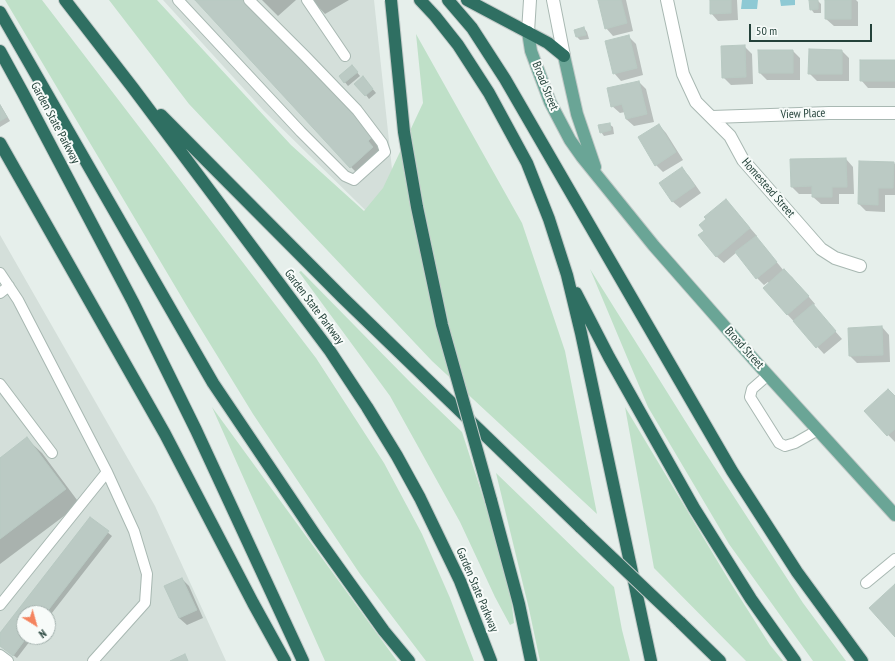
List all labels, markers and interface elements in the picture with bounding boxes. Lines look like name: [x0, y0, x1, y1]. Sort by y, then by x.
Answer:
scale bar: [751, 16, 874, 42]
text: 50 m: [756, 23, 777, 38]
street label: Broad Street: [529, 59, 561, 113]
street label: Garden State Parkway: [27, 80, 83, 166]
street label: View Place: [780, 106, 826, 122]
street label: Homestead Street: [738, 155, 798, 221]
street label: Garden State Parkway: [281, 267, 347, 347]
street label: Broad Street: [721, 324, 767, 372]
street label: Garden State Parkway: [453, 546, 501, 634]
north arrow: [16, 605, 56, 645]
text: N: [36, 626, 49, 641]

